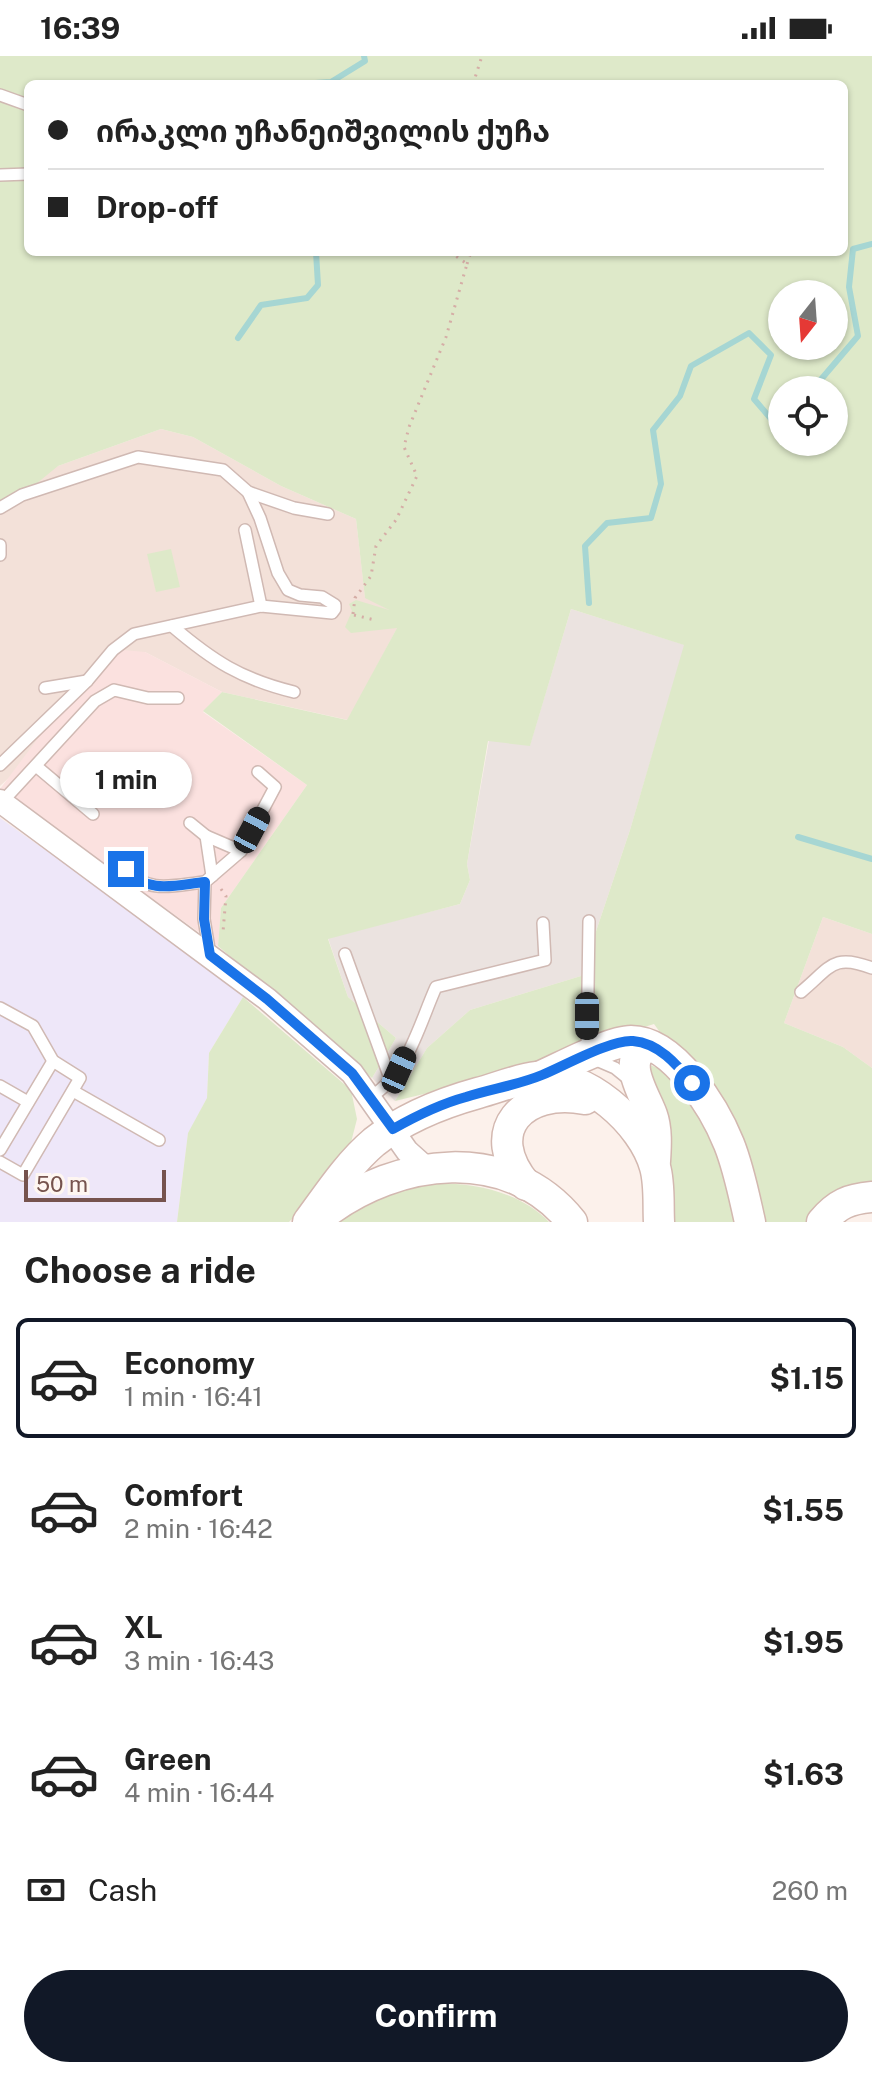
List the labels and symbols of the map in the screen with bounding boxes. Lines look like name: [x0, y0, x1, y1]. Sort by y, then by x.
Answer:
north arrow: [768, 280, 848, 360]
callout: 1 min: [60, 753, 192, 809]
car: [230, 803, 274, 857]
route end: [108, 851, 144, 887]
car: [575, 992, 599, 1040]
car: [378, 1043, 420, 1097]
route start: [674, 1065, 710, 1101]
scale bar: [24, 1166, 166, 1202]

